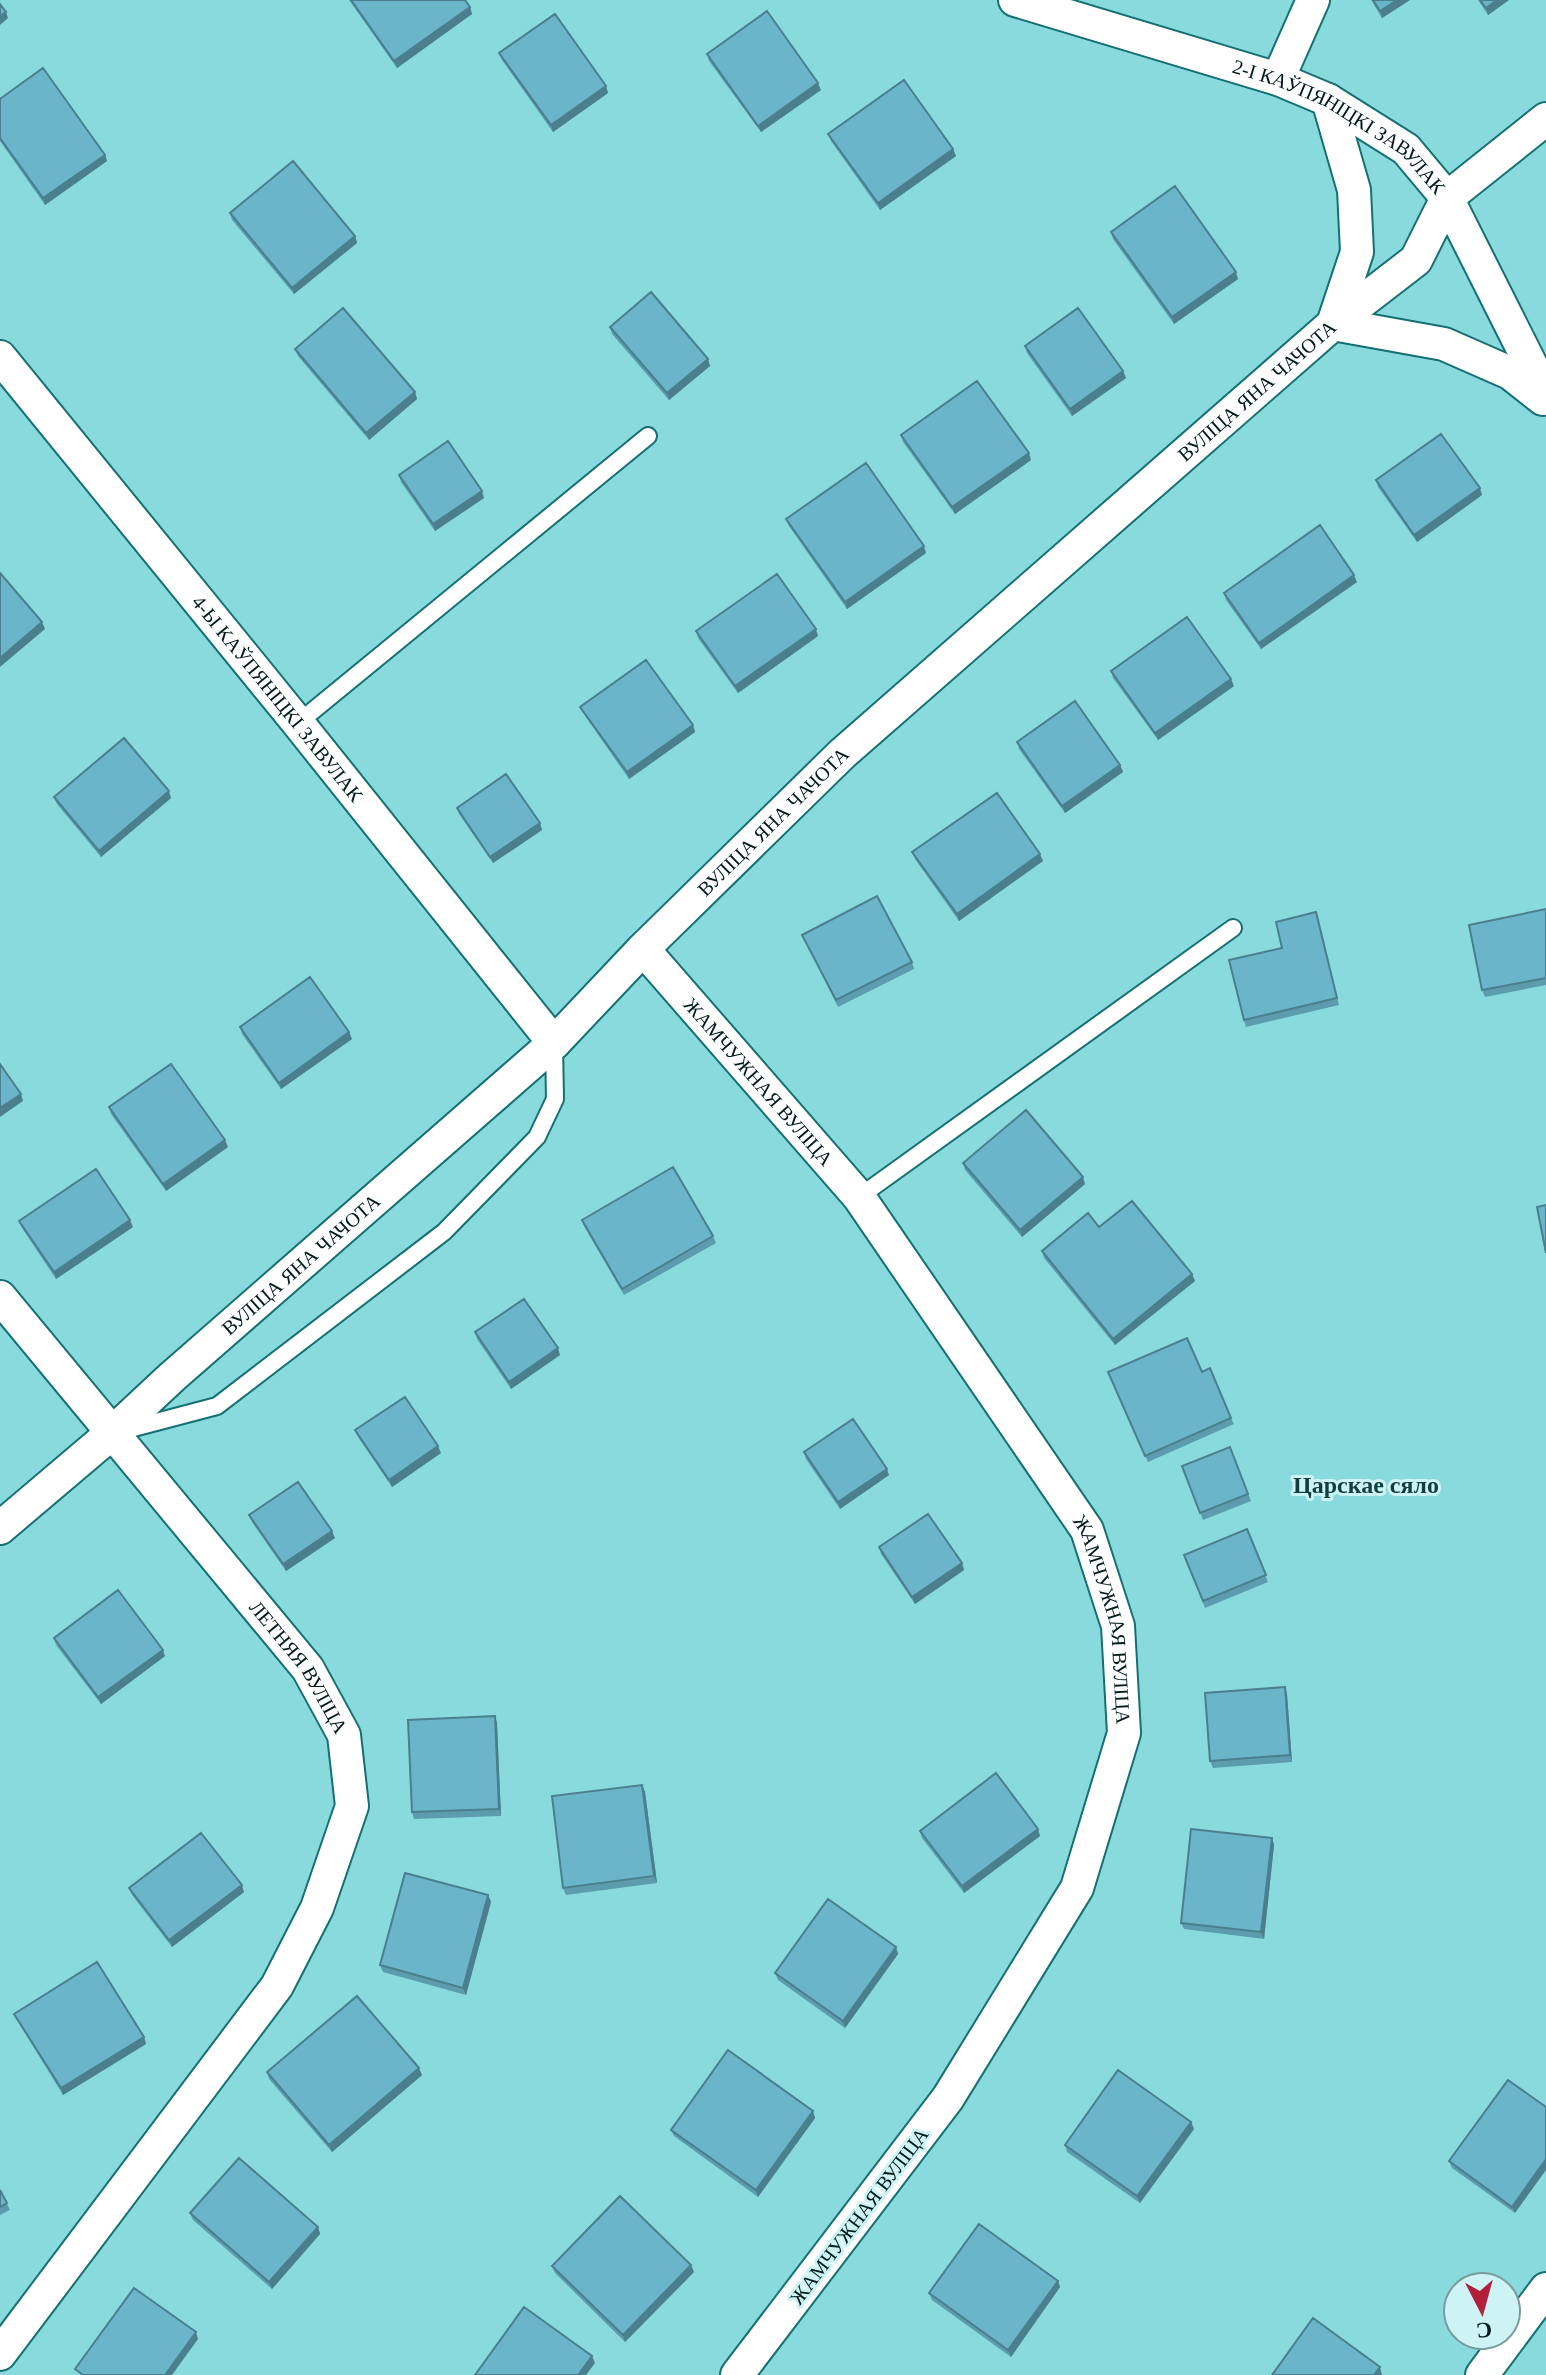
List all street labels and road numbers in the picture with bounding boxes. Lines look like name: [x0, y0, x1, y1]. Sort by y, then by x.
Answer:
street label: 2-І КАЎПЯНІЦКІ ЗАВУЛАК: [1230, 55, 1450, 199]
street label: ВУЛІЦА ЯНА ЧАЧОТА: [1173, 315, 1341, 466]
street label: 4-Ы КАЎПЯНІЦКІ ЗАВУЛАК: [188, 591, 368, 807]
street label: ВУЛІЦА ЯНА ЧАЧОТА: [693, 742, 854, 900]
street label: ЖАМЧУЖНАЯ ВУЛІЦА: [680, 993, 838, 1171]
street label: ВУЛІЦА ЯНА ЧАЧОТА: [217, 1189, 385, 1339]
street label: ЖАМЧУЖНАЯ ВУЛІЦА: [1069, 1511, 1135, 1725]
street label: ЛЕТНЯЯ ВУЛІЦА: [245, 1596, 352, 1738]
street label: ЖАМЧУЖНАЯ ВУЛІЦА: [785, 2123, 934, 2309]

